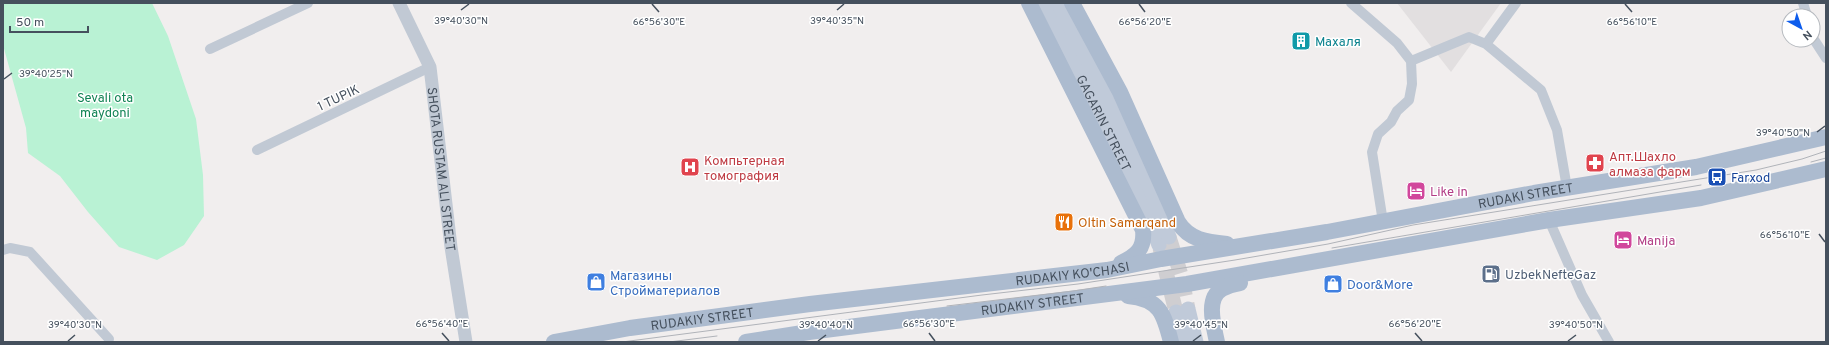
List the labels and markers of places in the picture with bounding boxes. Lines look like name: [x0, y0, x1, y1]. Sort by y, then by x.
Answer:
building icon: Махаля: [1290, 30, 1312, 52]
place label: Махаля: [1315, 35, 1361, 51]
place label: Апт.Шахло алмаза фарм: [1609, 150, 1691, 181]
pharmacy icon: Апт.Шахло алмаза фарм: [1584, 152, 1606, 174]
place label: Компьтерная томография: [704, 154, 785, 185]
hospital icon: Компьтерная томография: [679, 156, 701, 178]
bus stop icon: Farxod: [1706, 166, 1728, 188]
place label: Farxod: [1731, 171, 1770, 187]
hotel icon: Like in: [1405, 180, 1427, 202]
place label: Like in: [1430, 185, 1468, 201]
restaurant icon: Oltin Samarqand: [1053, 211, 1075, 233]
place label: Oltin Samarqand: [1078, 216, 1176, 232]
hotel icon: Manija: [1612, 229, 1634, 251]
place label: Manija: [1637, 234, 1675, 250]
fuel station icon: UzbekNefteGaz: [1480, 263, 1502, 285]
place label: UzbekNefteGaz: [1505, 268, 1596, 284]
place label: Магазины Стройматериалов: [610, 269, 720, 300]
shop icon: Магазины Стройматериалов: [585, 271, 607, 293]
shop icon: Door&More: [1322, 273, 1344, 295]
place label: Door&More: [1347, 278, 1413, 294]

